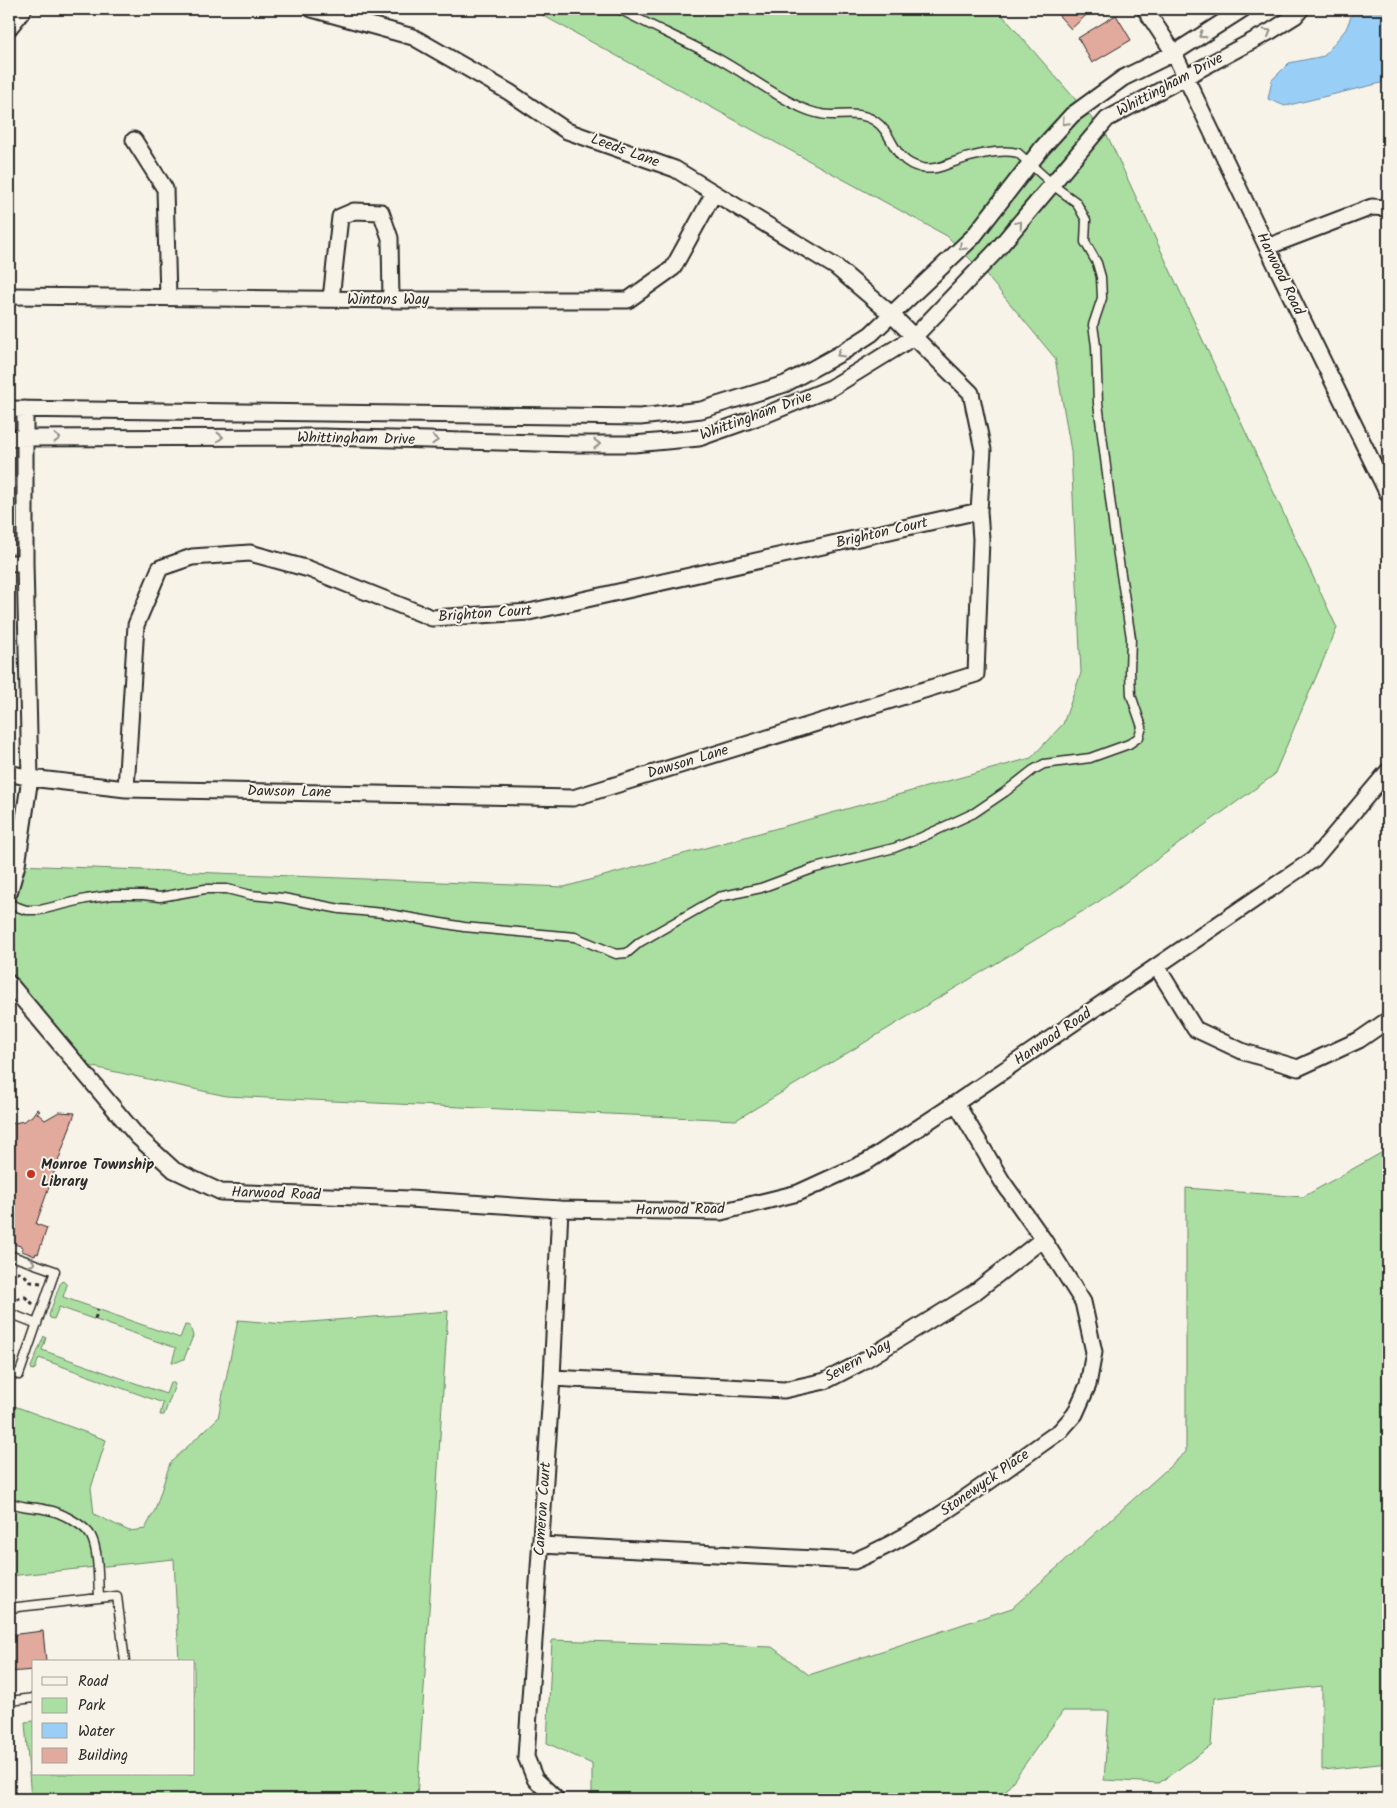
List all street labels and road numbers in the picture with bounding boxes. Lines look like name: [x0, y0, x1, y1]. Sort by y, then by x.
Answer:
street label: Whittingham Drive: [1112, 47, 1228, 123]
street label: Leeds Lane: [587, 127, 663, 175]
street label: Harwood Road: [1250, 229, 1311, 320]
street label: Wintons Way: [347, 288, 430, 312]
street label: Whittingham Drive: [696, 384, 816, 447]
street label: Whittingham Drive: [297, 426, 415, 452]
street label: Brighton Court: [834, 511, 930, 555]
street label: Brighton Court: [437, 599, 533, 629]
street label: Dawson Lane: [644, 738, 732, 786]
street label: Dawson Lane: [247, 779, 331, 805]
street label: Harwood Road: [1009, 1002, 1097, 1072]
street label: Harwood Road: [231, 1180, 322, 1208]
street label: Harwood Road: [635, 1197, 725, 1223]
street label: Severn Way: [820, 1332, 896, 1389]
street label: Stonewyck Place: [935, 1443, 1035, 1523]
street label: Cameron Court: [528, 1461, 558, 1557]

